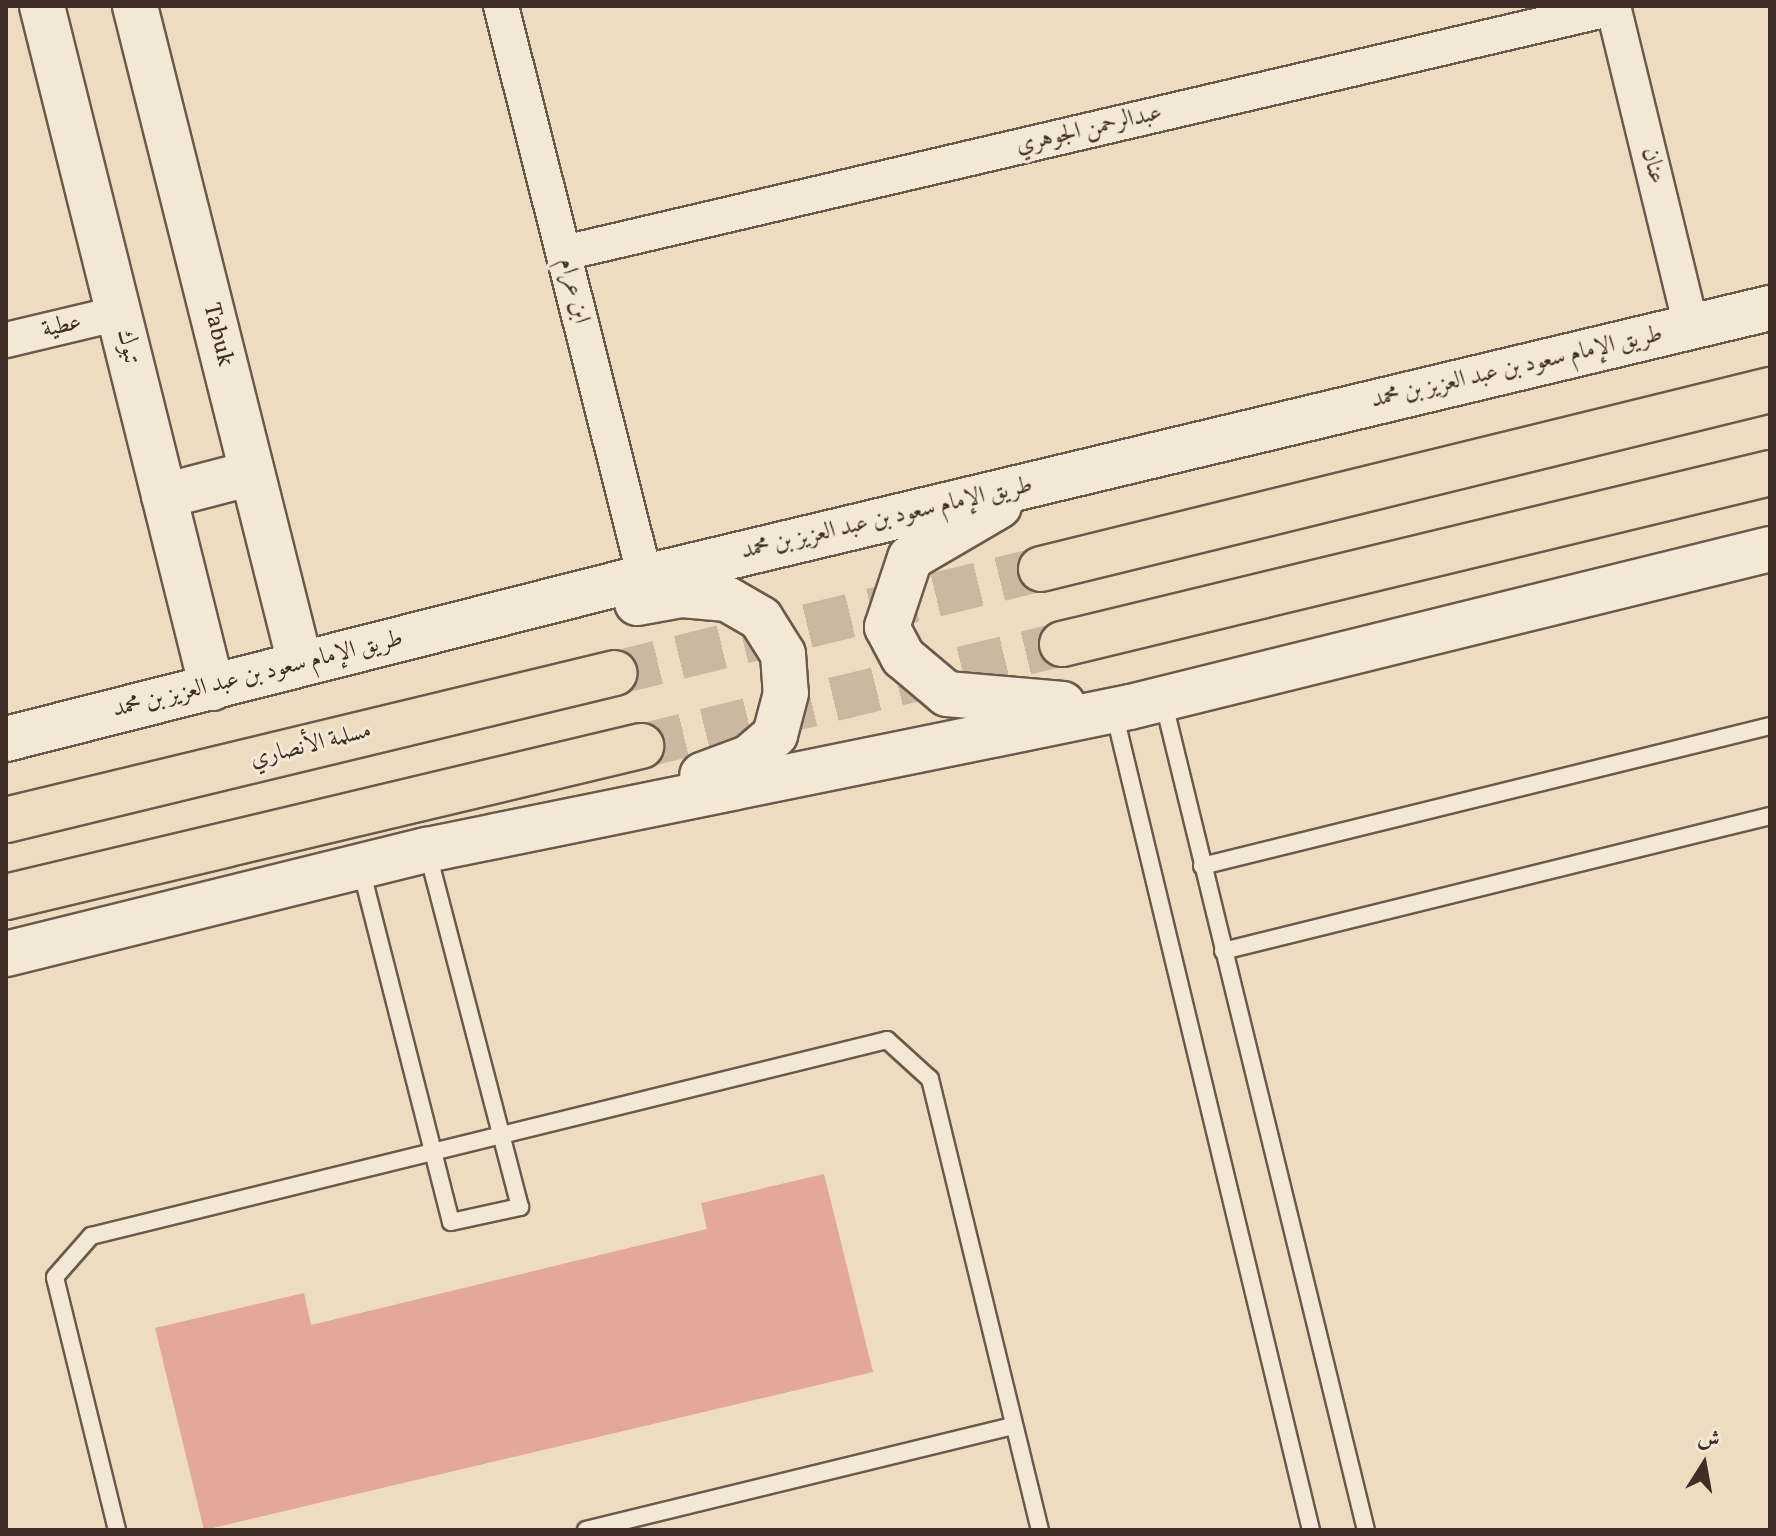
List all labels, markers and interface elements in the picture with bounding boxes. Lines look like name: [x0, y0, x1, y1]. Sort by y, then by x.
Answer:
street label: عبدالرحمن الجوهري: [1013, 99, 1165, 161]
street label: عنان: [1634, 145, 1670, 187]
street label: ابن عرام: [551, 255, 595, 327]
street label: Tabuk: [195, 300, 239, 370]
street label: عطية: [39, 309, 85, 345]
street label: طريق الإمام سعود بن عبد العزيز بن محمد: [1368, 320, 1666, 416]
street label: تبوك: [109, 326, 145, 368]
street label: طريق الإمام سعود بن عبد العزيز بن محمد: [738, 471, 1036, 567]
street label: طريق الإمام سعود بن عبد العزيز بن محمد: [110, 625, 406, 725]
street label: مسلمة الأنصاري: [247, 717, 375, 775]
text: ش: [1695, 1423, 1722, 1457]
north arrow: [1664, 1424, 1744, 1504]

